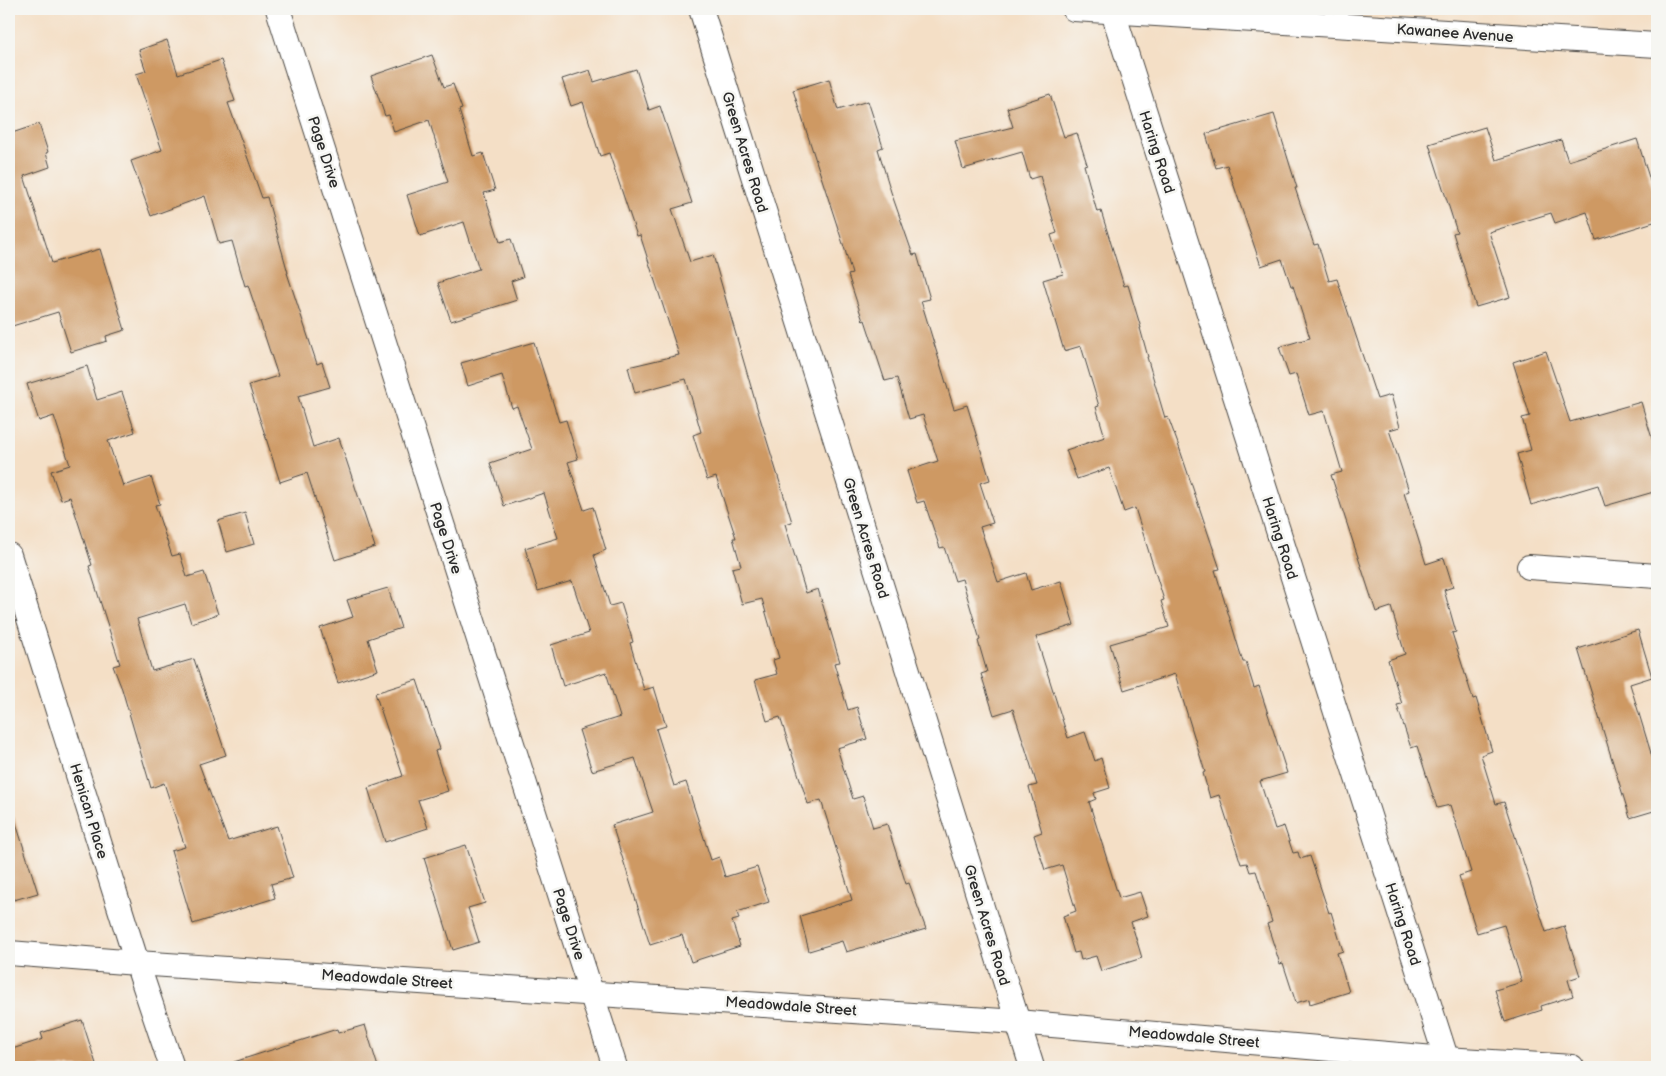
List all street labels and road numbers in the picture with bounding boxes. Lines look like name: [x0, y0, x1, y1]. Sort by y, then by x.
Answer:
street label: Kawanee Avenue: [1396, 20, 1514, 47]
street label: Green Acres Road: [717, 89, 772, 215]
street label: Haring Road: [1134, 108, 1179, 196]
street label: Page Drive: [303, 114, 344, 190]
street label: Green Acres Road: [838, 475, 893, 601]
street label: Haring Road: [1257, 494, 1302, 582]
street label: Page Drive: [425, 500, 466, 576]
street label: Henican Place: [65, 761, 112, 861]
street label: Green Acres Road: [959, 862, 1014, 988]
street label: Haring Road: [1380, 880, 1425, 968]
street label: Page Drive: [548, 886, 589, 962]
street label: Meadowdale Street: [321, 965, 454, 994]
street label: Meadowdale Street: [725, 992, 858, 1021]
street label: Meadowdale Street: [1128, 1022, 1261, 1053]

